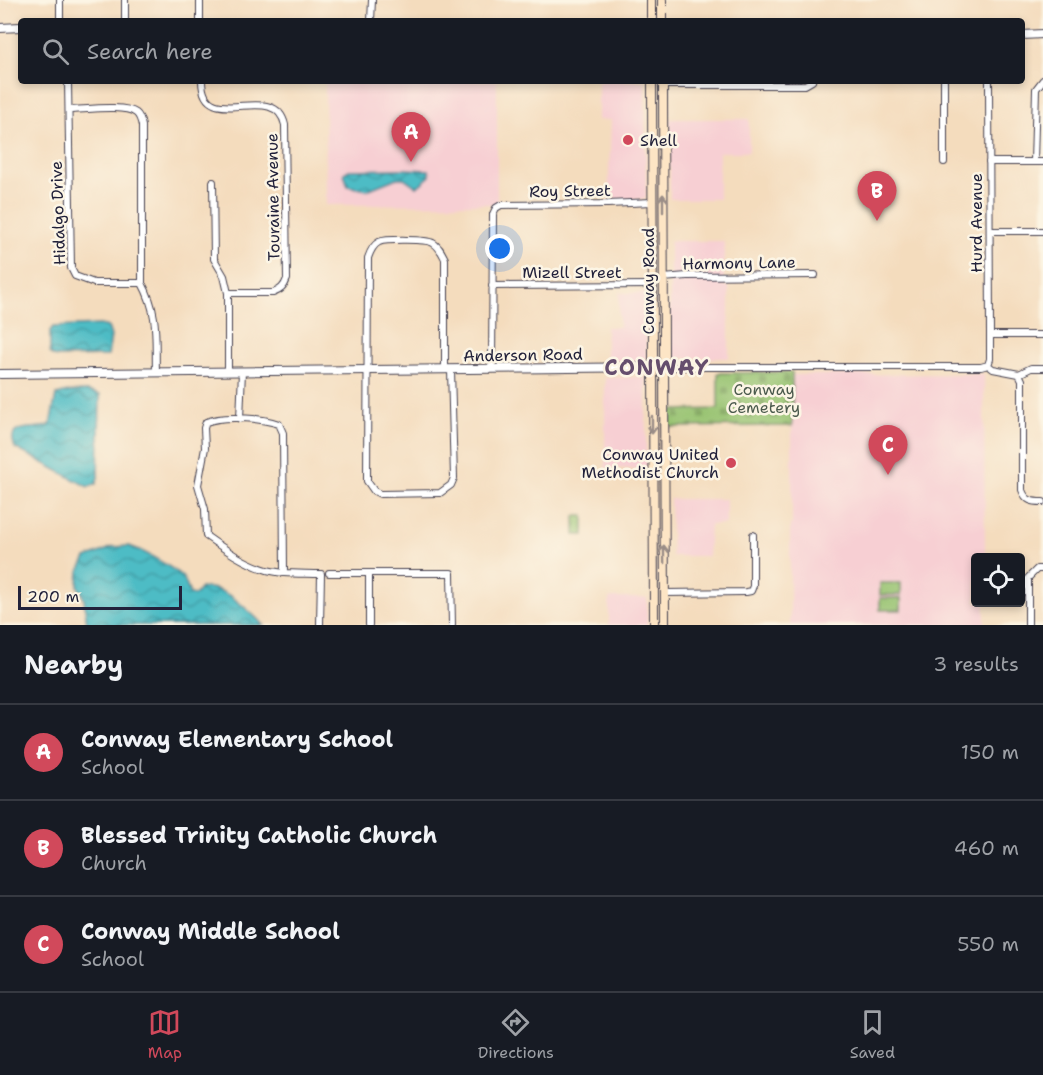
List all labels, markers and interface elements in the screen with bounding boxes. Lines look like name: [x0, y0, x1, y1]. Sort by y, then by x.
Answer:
search box: [18, 18, 1025, 84]
icon: search: [39, 35, 72, 68]
text: Search here: [87, 37, 213, 66]
pin: A: [392, 112, 430, 162]
place label: Shell: [640, 130, 677, 151]
street label: Touraine Avenue: [261, 133, 285, 261]
marker: Shell: [621, 133, 635, 147]
street label: Hidalgo Drive: [46, 160, 70, 266]
pin: B: [858, 172, 896, 221]
street label: Hurd Avenue: [966, 173, 987, 273]
street label: Roy Street: [529, 180, 611, 202]
one-way arrow: [657, 194, 669, 214]
street label: Conway Road: [638, 228, 659, 334]
your location: [485, 234, 514, 263]
street label: Harmony Lane: [682, 252, 796, 274]
street label: Mizell Street: [522, 262, 622, 283]
street label: Anderson Road: [463, 343, 583, 367]
district label: CONWAY: [604, 353, 710, 382]
park label: Conway Cemetery: [728, 379, 800, 418]
one-way arrow: [646, 415, 658, 435]
pin: C: [868, 426, 908, 475]
place label: Conway United Methodist Church: [581, 444, 719, 483]
marker: Conway United Methodist Church: [724, 456, 738, 470]
one-way arrow: [658, 544, 670, 564]
map controls: [971, 553, 1025, 607]
button: locate: [971, 553, 1025, 607]
scale bar: [18, 583, 182, 610]
text: 200 m: [27, 586, 79, 607]
text: Nearby: [24, 647, 123, 682]
text: 3 results: [933, 651, 1019, 677]
text: Conway Elementary School: [81, 725, 393, 754]
text: A: [36, 739, 51, 765]
text: 150 m: [961, 739, 1019, 765]
text: School: [81, 754, 144, 780]
text: Blessed Trinity Catholic Church: [81, 821, 437, 850]
text: B: [37, 835, 50, 861]
text: 460 m: [954, 835, 1019, 861]
text: Church: [81, 850, 147, 876]
text: Conway Middle School: [81, 917, 340, 946]
text: C: [37, 931, 50, 957]
text: 550 m: [957, 931, 1019, 957]
text: School: [81, 946, 144, 972]
tab: Map: [148, 1006, 182, 1063]
tab: Directions: [478, 1006, 554, 1063]
tab: Saved: [850, 1006, 895, 1063]

